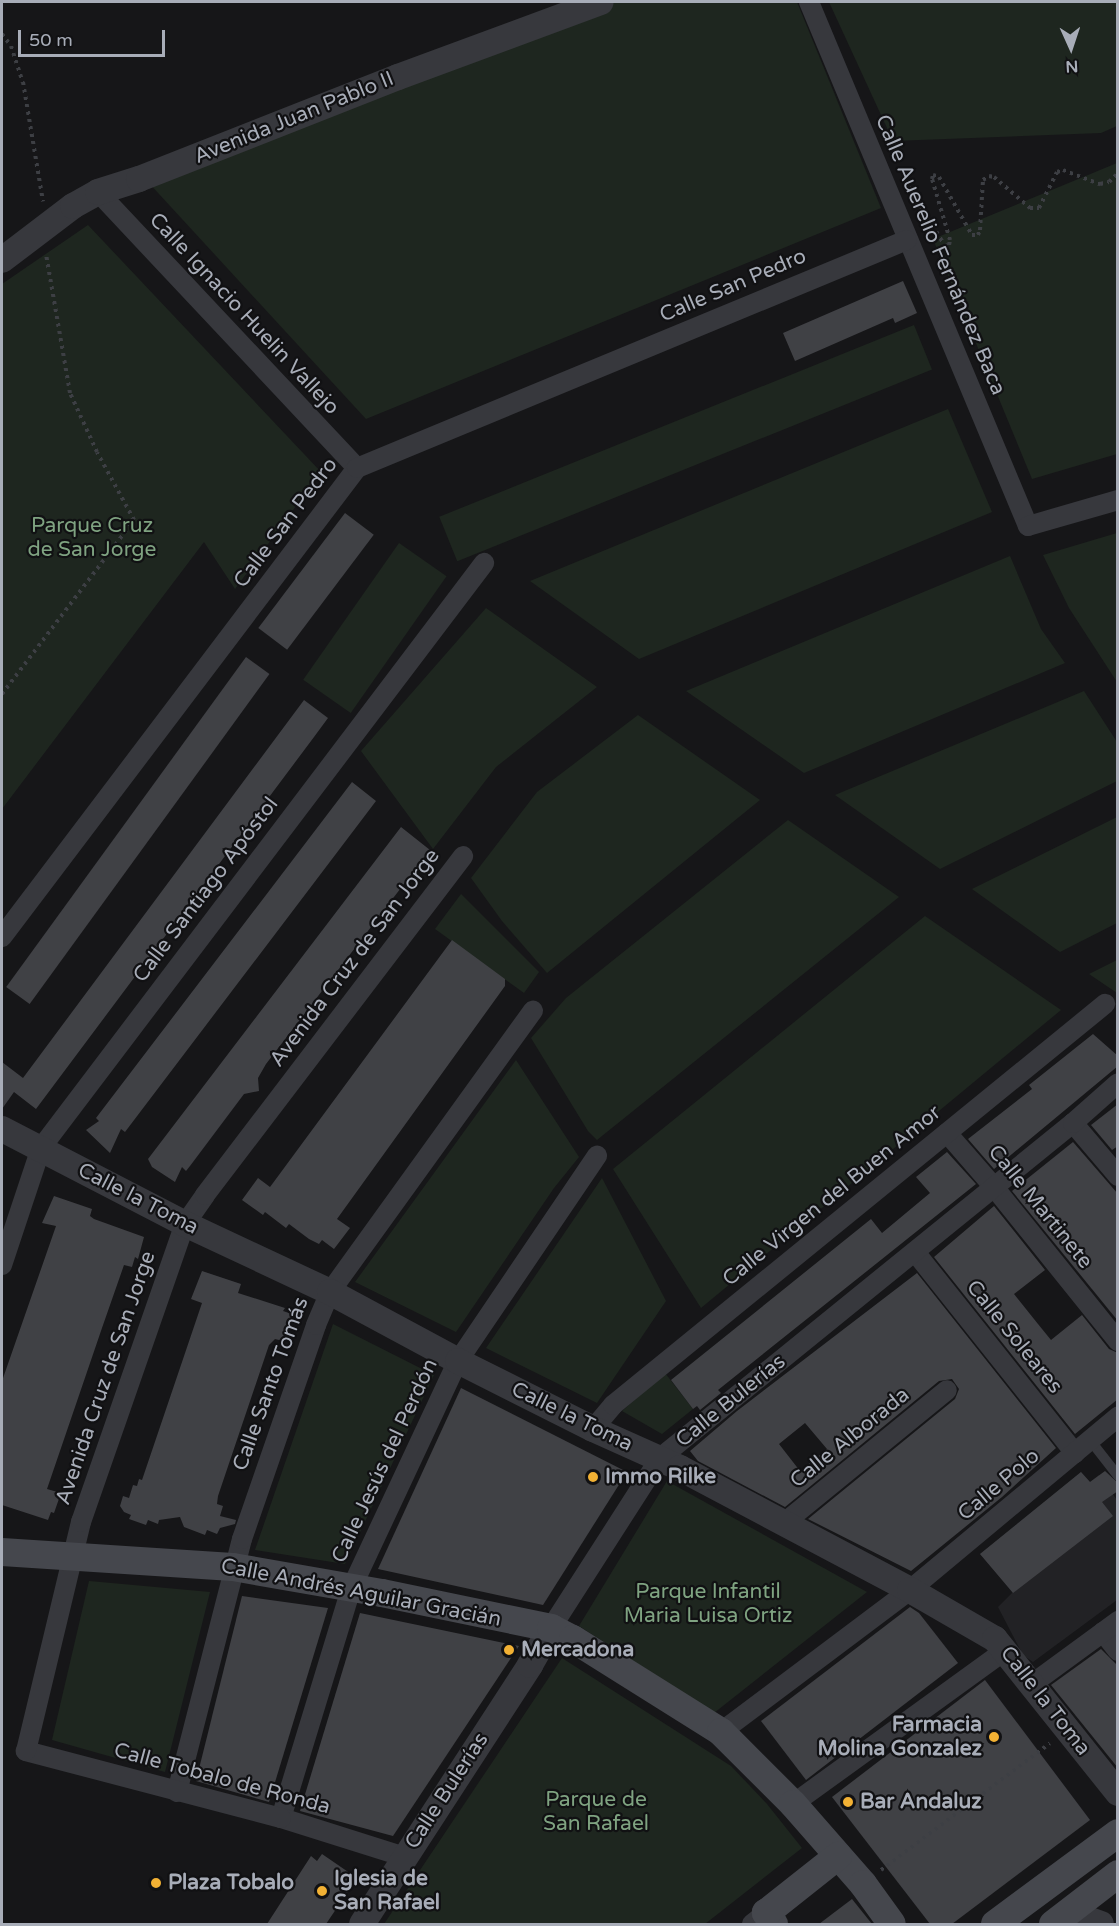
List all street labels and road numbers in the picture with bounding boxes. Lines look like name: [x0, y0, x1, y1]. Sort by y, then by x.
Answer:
street label: Avenida Juan Pablo II: [191, 66, 397, 170]
street label: Calle Auerelio Fernández Baca: [869, 111, 1011, 399]
street label: Calle Ignacio Huelin Vallejo: [144, 208, 344, 420]
street label: Calle San Pedro: [656, 244, 810, 328]
street label: Calle San Pedro: [229, 453, 343, 593]
street label: Calle Santiago Apóstol: [128, 792, 284, 988]
street label: Avenida Cruz de San Jorge: [265, 844, 445, 1072]
street label: Calle Virgen del Buen Amor: [718, 1100, 946, 1292]
street label: Calle Martinete: [982, 1140, 1098, 1274]
street label: Calle la Toma: [73, 1158, 203, 1240]
street label: Avenida Cruz de San Jorge: [51, 1248, 161, 1508]
street label: Calle Soleares: [961, 1275, 1067, 1399]
street label: Calle Santo Tomás: [228, 1294, 314, 1474]
street label: Calle Bulerías: [671, 1349, 791, 1453]
street label: Calle Jesús del Perdón: [327, 1355, 443, 1567]
street label: Calle la Toma: [507, 1377, 637, 1457]
street label: Calle Alborada: [785, 1382, 915, 1494]
street label: Calle Polo: [953, 1444, 1045, 1526]
street label: Calle Andrés Aguilar Gracián: [219, 1553, 503, 1633]
street label: Calle la Toma: [994, 1641, 1096, 1761]
street label: Calle Bulerías: [400, 1728, 494, 1854]
street label: Calle Tobalo de Ronda: [111, 1738, 333, 1820]

